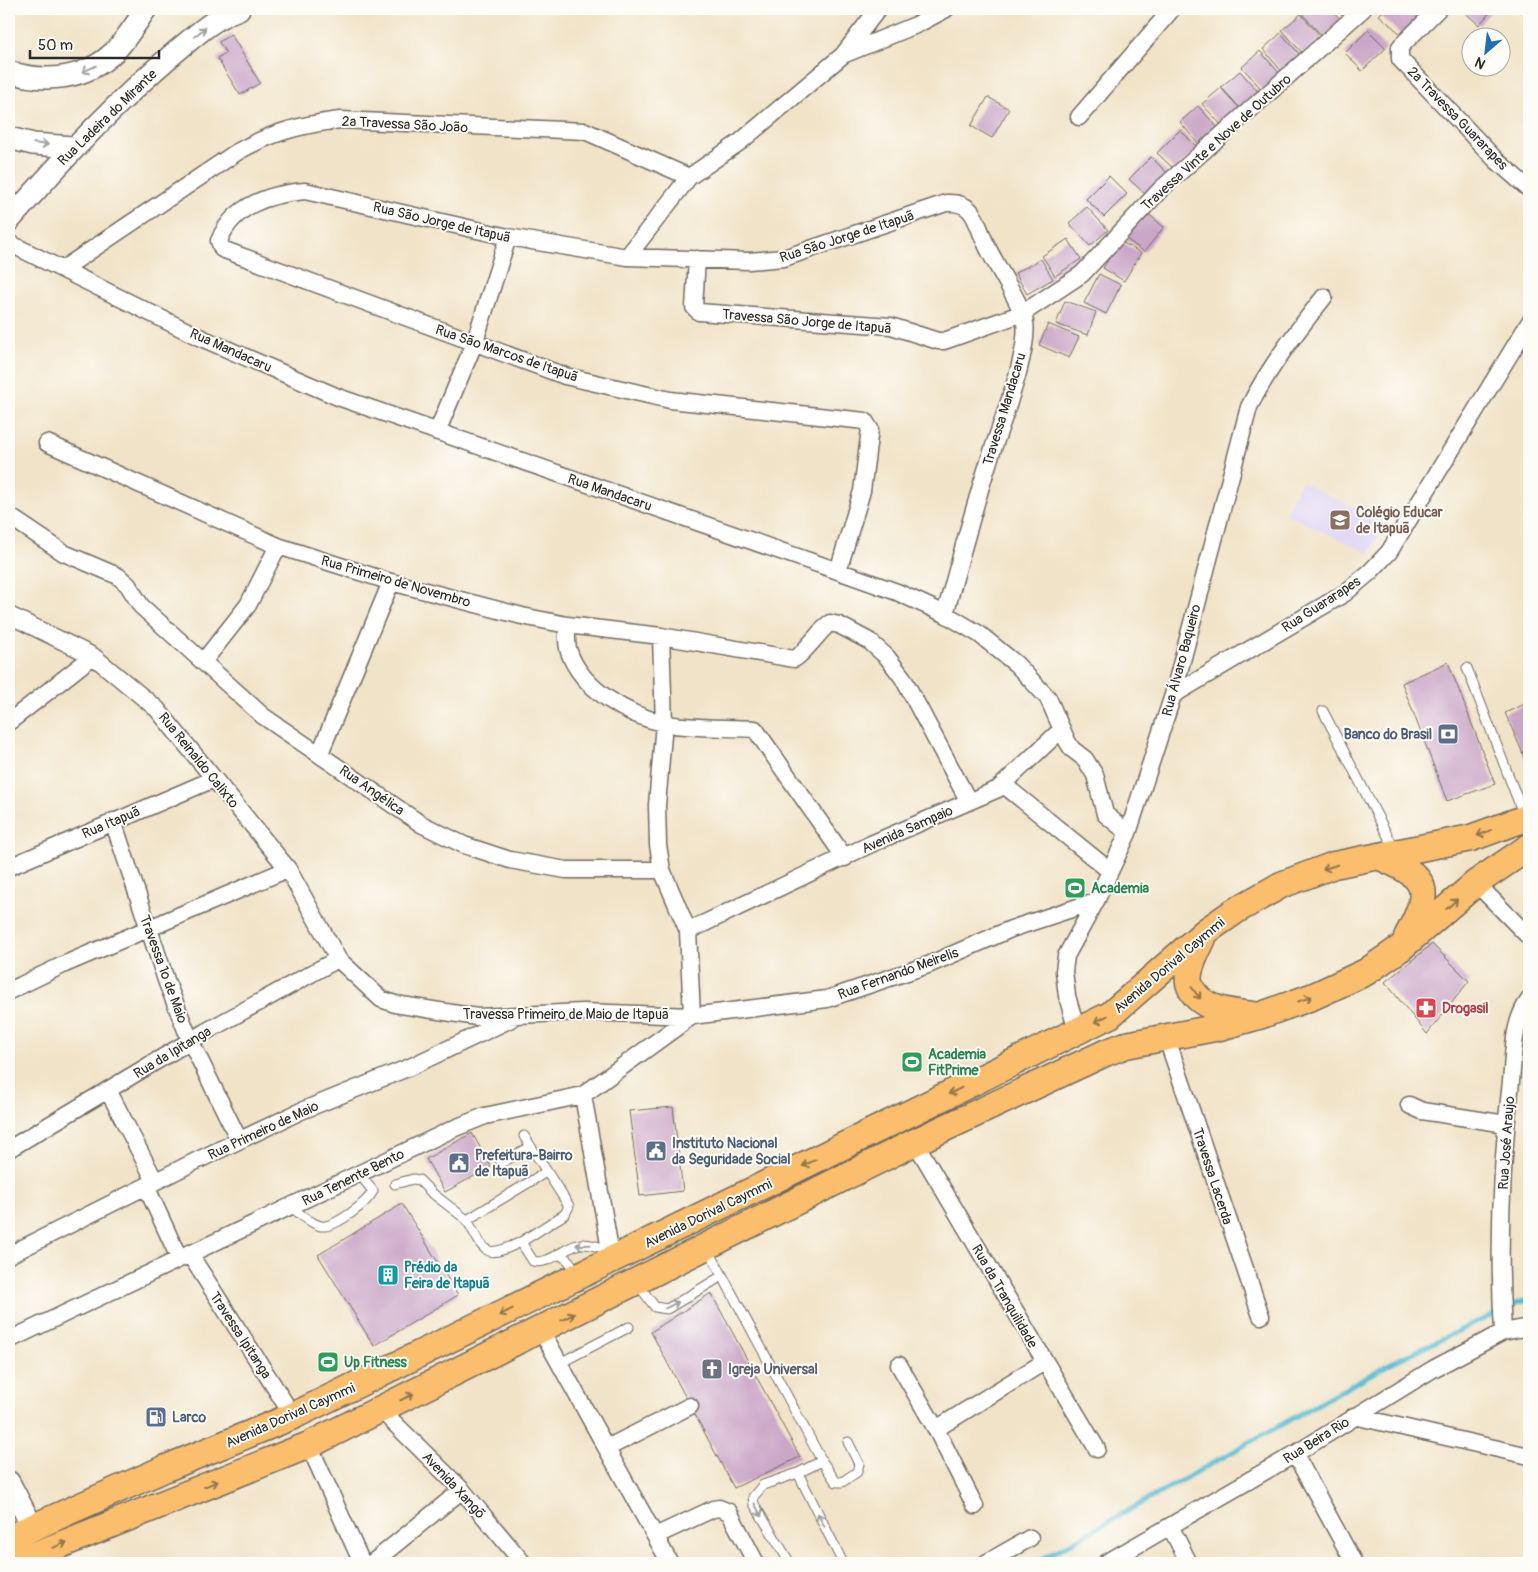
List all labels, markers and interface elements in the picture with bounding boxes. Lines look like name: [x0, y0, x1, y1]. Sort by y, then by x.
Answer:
one-way arrow: [193, 26, 206, 37]
scale bar: [30, 28, 159, 60]
north arrow: [1460, 28, 1510, 78]
text: 50 m: [38, 36, 73, 55]
text: N: [1472, 53, 1488, 73]
street label: 2ª Travessa Guararapes: [1404, 63, 1512, 174]
one-way arrow: [82, 64, 97, 74]
street label: Rua Ladeira do Mirante: [54, 66, 160, 169]
street label: Travessa Vinte e Nove de Outubro: [1138, 70, 1295, 214]
street label: 2ª Travessa São João: [341, 113, 469, 136]
one-way arrow: [32, 139, 48, 149]
street label: Rua São Jorge de Itapuã: [371, 198, 512, 247]
street label: Rua São Jorge de Itapuã: [778, 207, 917, 266]
street label: Travessa São Jorge de Itapuã: [721, 306, 892, 337]
street label: Rua São Marcos de Itapuã: [433, 321, 581, 386]
street label: Rua Mandacaru: [187, 325, 274, 376]
street label: Travessa Mandacaru: [979, 351, 1030, 468]
street label: Rua Mandacaru: [566, 470, 654, 515]
place label: Colégio Educar de Itapuã: [1356, 504, 1444, 537]
school or university icon: Colégio Educar de Itapuã: [1328, 508, 1352, 532]
street label: Rua Primeiro de Novembro: [319, 552, 473, 611]
street label: Rua Guararapes: [1279, 572, 1364, 636]
street label: Rua Álvaro Baqueiro: [1157, 602, 1205, 718]
street label: Rua Reinaldo Calixto: [155, 709, 243, 812]
bank icon: Banco do Brasil: [1436, 722, 1460, 746]
place label: Banco do Brasil: [1344, 726, 1432, 743]
street label: Rua Angélica: [336, 762, 408, 819]
street label: Avenida Sampaio: [859, 802, 956, 857]
street label: Rua Itapuã: [79, 803, 143, 842]
one-way arrow: [1476, 830, 1491, 839]
one-way arrow: [1323, 863, 1339, 872]
sports icon: Academia: [1063, 876, 1087, 900]
place label: Academia: [1091, 880, 1149, 897]
one-way arrow: [1446, 898, 1459, 909]
street label: Travessa 1º de Maio: [136, 913, 191, 1026]
street label: Avenida Dorival Caymmi: [1110, 914, 1229, 1017]
street label: Rua Fernando Meirelis: [836, 944, 961, 1003]
one-way arrow: [1191, 986, 1202, 999]
one-way arrow: [1297, 994, 1312, 1003]
pharmacy icon: Drogasil: [1414, 996, 1438, 1020]
place label: Drogasil: [1442, 1000, 1489, 1017]
street label: Travessa Primeiro de Maio de Itapuã: [463, 1006, 669, 1023]
one-way arrow: [1094, 1015, 1109, 1024]
street label: Rua da Ipitanga: [130, 1023, 214, 1082]
place label: Academia FitPrime: [928, 1046, 986, 1079]
sports icon: Academia FitPrime: [900, 1050, 924, 1074]
one-way arrow: [948, 1087, 963, 1096]
street label: Rua José Araujo: [1495, 1095, 1518, 1190]
street label: Rua Primeiro de Maio: [205, 1097, 322, 1164]
street label: Travessa Lacerda: [1189, 1126, 1236, 1227]
place label: Instituto Nacional da Seguridade Social: [672, 1135, 790, 1168]
public building icon: Instituto Nacional da Seguridade Social: [644, 1139, 668, 1163]
street label: Rua Tenente Bento: [299, 1145, 408, 1210]
place label: Prefeitura-Bairro de Itapuã: [475, 1147, 573, 1180]
public building icon: Prefeitura-Bairro de Itapuã: [447, 1151, 471, 1175]
one-way arrow: [802, 1158, 817, 1168]
street label: Avenida Dorival Caymmi: [642, 1175, 775, 1252]
one-way arrow: [576, 1241, 592, 1250]
street label: Rua da Tranquilidade: [968, 1241, 1041, 1351]
place label: Prédio da Feira de Itapuã: [404, 1259, 490, 1292]
building icon: Prédio da Feira de Itapuã: [376, 1263, 400, 1287]
street label: Travessa Ipitanga: [206, 1289, 275, 1382]
one-way arrow: [664, 1300, 679, 1309]
one-way arrow: [499, 1307, 514, 1317]
one-way arrow: [561, 1312, 576, 1322]
sports icon: Up Fitness: [316, 1350, 340, 1374]
place label: Up Fitness: [344, 1354, 408, 1371]
church icon: Igreja Universal: [700, 1357, 724, 1381]
place label: Igreja Universal: [728, 1361, 818, 1378]
street label: Avenida Dorival Caymmi: [223, 1379, 358, 1452]
one-way arrow: [400, 1392, 415, 1402]
fuel station icon: Larco: [144, 1405, 168, 1429]
place label: Larco: [172, 1409, 207, 1426]
street label: Rua Beira Rio: [1280, 1413, 1353, 1467]
street label: Avenida Xangõ: [419, 1449, 489, 1522]
one-way arrow: [203, 1479, 218, 1489]
one-way arrow: [753, 1502, 763, 1517]
one-way arrow: [816, 1512, 826, 1527]
one-way arrow: [52, 1540, 67, 1549]

